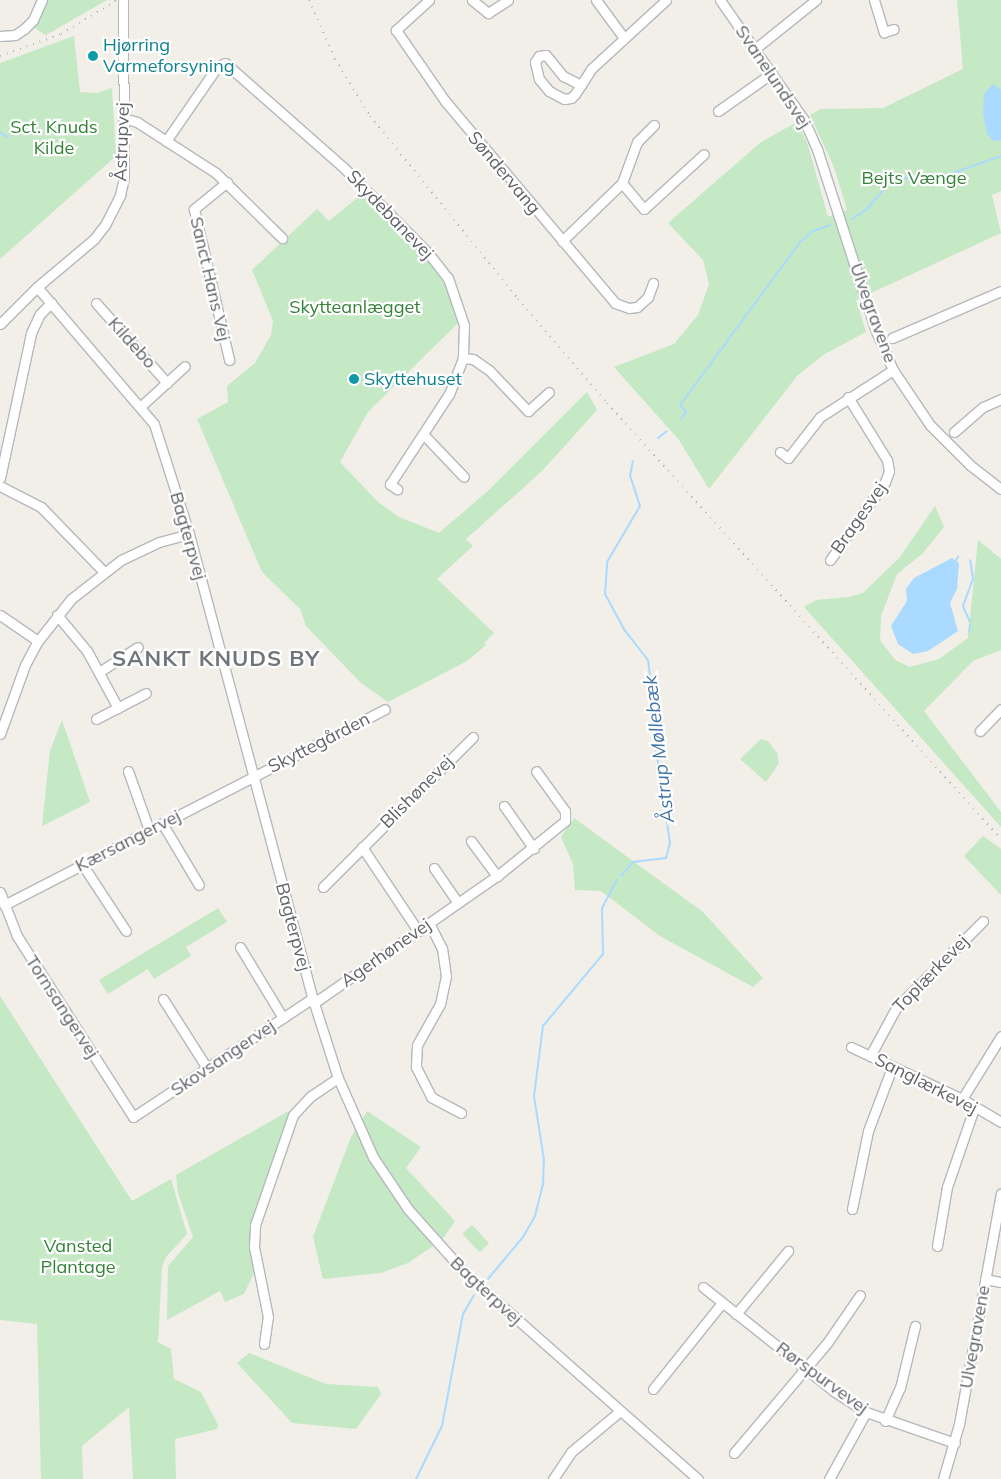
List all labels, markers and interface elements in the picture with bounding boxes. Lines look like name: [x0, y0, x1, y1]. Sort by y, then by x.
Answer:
street label: Svanelundsvej: [731, 21, 815, 133]
place label: Hjørring Varmeforsyning: [103, 35, 235, 78]
marker: Hjørring Varmeforsyning: [87, 50, 99, 62]
street label: Åstrupvej: [110, 102, 134, 182]
park label: Sct. Knuds Kilde: [10, 117, 98, 160]
street label: Søndervang: [463, 127, 545, 219]
street label: Skydebanevej: [342, 166, 438, 264]
park label: Bejts Vænge: [862, 167, 966, 189]
street label: Sanct Hans Vej: [185, 215, 235, 343]
street label: Ulvegravene: [845, 260, 901, 366]
park label: Skytteanlægget: [289, 296, 421, 318]
street label: Kildebo: [103, 313, 161, 373]
place label: Skyttehuset: [364, 368, 462, 390]
marker: Skyttehuset: [348, 373, 360, 385]
street label: Bragesvej: [827, 478, 891, 558]
street label: Bagterpvej: [165, 489, 211, 583]
district label: SANKT KNUDS BY: [110, 646, 322, 672]
water label: Åstrup Møllebæk: [639, 674, 679, 824]
street label: Skyttegården: [265, 708, 373, 778]
street label: Blishønevej: [376, 751, 458, 833]
street label: Kærsangervej: [72, 805, 184, 877]
street label: Bagterpvej: [271, 880, 315, 974]
street label: Agerhønevej: [337, 914, 435, 992]
street label: Toplærkevej: [889, 931, 973, 1017]
street label: Tornsangervej: [21, 951, 103, 1063]
street label: Skovsangervej: [167, 1015, 279, 1101]
street label: Sanglærkevej: [871, 1049, 981, 1119]
park label: Vansted Plantage: [40, 1236, 116, 1278]
street label: Bagterpvej: [446, 1252, 526, 1330]
street label: Ulvegravene: [955, 1284, 995, 1390]
street label: Rørspurvevej: [772, 1337, 872, 1419]

